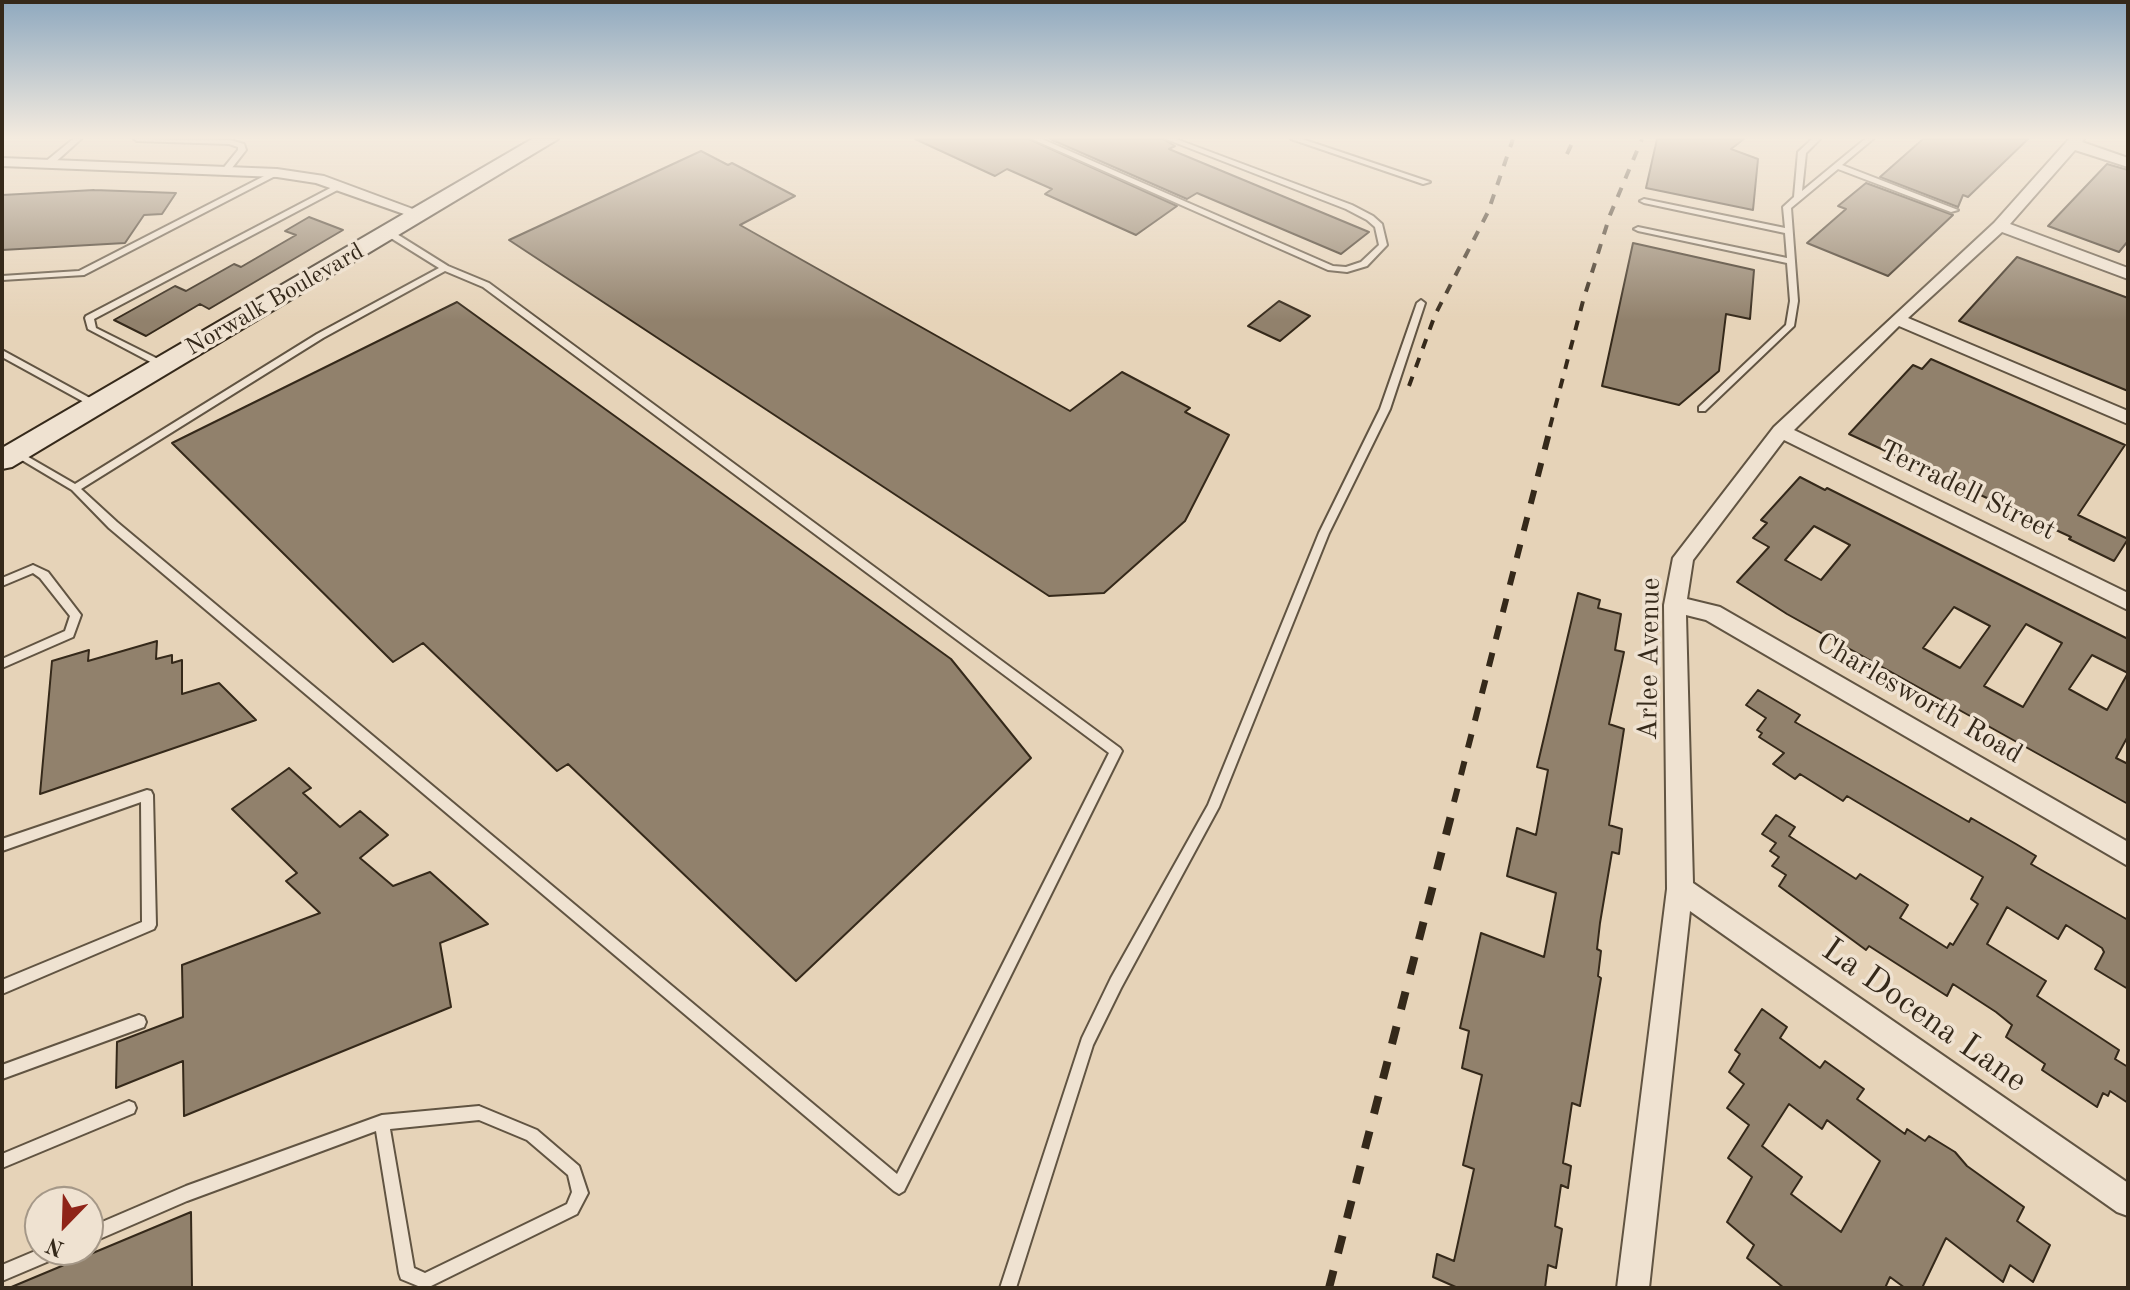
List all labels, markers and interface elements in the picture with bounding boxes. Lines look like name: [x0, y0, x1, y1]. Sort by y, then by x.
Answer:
street label: Norwalk Boulevard: [181, 237, 369, 363]
street label: Terradell Street: [1873, 434, 2061, 548]
street label: Arlee Avenue: [1632, 577, 1668, 741]
street label: Charlesworth Road: [1810, 626, 2028, 772]
street label: La Docena Lane: [1814, 930, 2034, 1102]
north arrow: [24, 1186, 104, 1266]
text: N: [43, 1233, 67, 1260]

